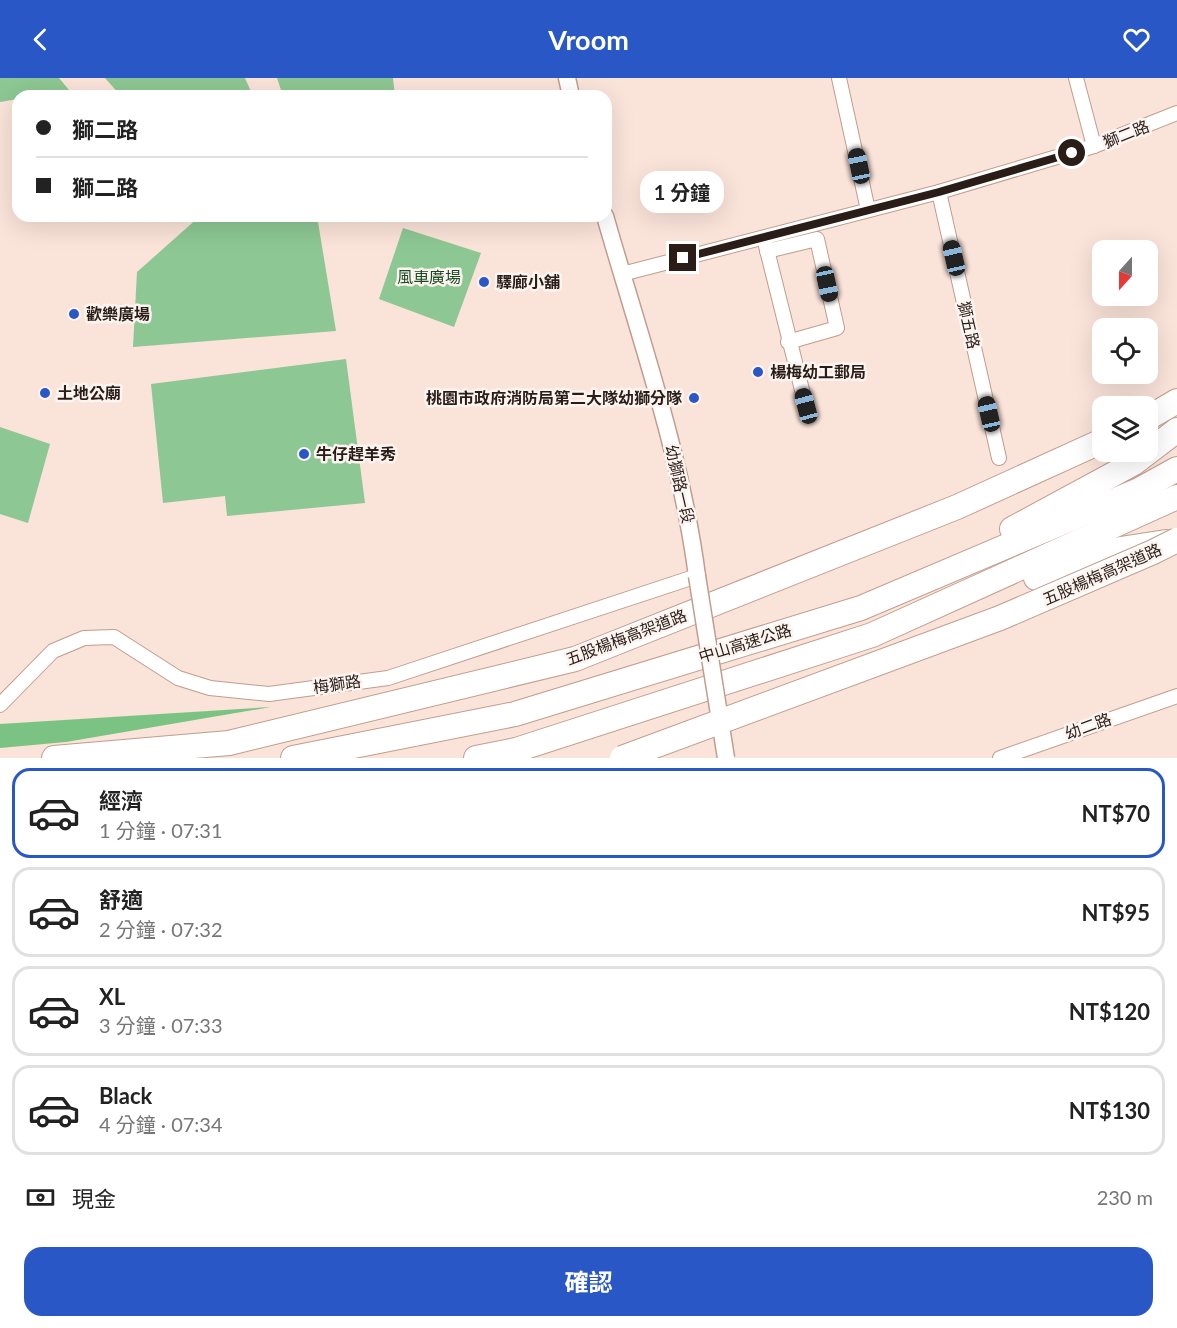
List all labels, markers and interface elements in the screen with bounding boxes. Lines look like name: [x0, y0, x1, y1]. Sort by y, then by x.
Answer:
icon: back: [24, 23, 57, 56]
text: Vroom: [548, 23, 629, 56]
icon: heart: [1120, 23, 1153, 56]
text: 獅二路: [72, 116, 138, 143]
street label: 獅二路: [1100, 116, 1152, 151]
route start: [1058, 139, 1085, 166]
car: [846, 147, 872, 185]
callout: 1 分鐘: [641, 171, 725, 213]
text: 獅二路: [72, 174, 138, 201]
text: 1 分鐘: [654, 180, 710, 204]
car: [941, 238, 967, 278]
north arrow: [1092, 240, 1158, 306]
map controls: [1092, 240, 1158, 462]
route end: [669, 244, 696, 271]
car: [814, 265, 840, 303]
park label: 風車廣場: [397, 267, 461, 286]
place label: 驛廊小舖: [496, 272, 560, 291]
marker: 驛廊小舖: [477, 275, 491, 289]
street label: 獅五路: [955, 299, 984, 350]
place label: 歡樂廣場: [86, 304, 150, 323]
marker: 歡樂廣場: [67, 307, 81, 321]
button: locate: [1092, 318, 1158, 384]
place label: 楊梅幼工郵局: [770, 362, 866, 381]
marker: 楊梅幼工郵局: [751, 365, 765, 379]
place label: 土地公廟: [57, 383, 121, 402]
marker: 土地公廟: [38, 386, 52, 400]
car: [793, 386, 819, 426]
place label: 桃園市政府消防局第二大隊幼獅分隊: [426, 388, 682, 407]
marker: 桃園市政府消防局第二大隊幼獅分隊: [687, 391, 701, 405]
car: [976, 394, 1002, 434]
button: layers: [1092, 396, 1158, 462]
street label: 幼獅路一段: [662, 443, 699, 525]
place label: 牛仔趕羊秀: [316, 444, 396, 463]
marker: 牛仔趕羊秀: [297, 447, 311, 461]
street label: 五股楊梅高架道路: [1039, 539, 1164, 608]
street label: 五股楊梅高架道路: [563, 605, 689, 668]
street label: 中山高速公路: [696, 619, 794, 666]
street label: 梅獅路: [312, 671, 362, 696]
street label: 幼二路: [1062, 708, 1114, 743]
icon: car: [27, 786, 81, 840]
text: 經濟: [99, 787, 143, 814]
text: NT$70: [1082, 800, 1150, 827]
text: 1 分鐘 · 07:31: [99, 818, 223, 842]
icon: car: [27, 885, 81, 939]
text: 舒適: [99, 886, 143, 913]
text: NT$95: [1082, 899, 1150, 926]
text: 2 分鐘 · 07:32: [99, 917, 223, 941]
text: XL: [99, 983, 125, 1010]
icon: car: [27, 984, 81, 1038]
text: NT$120: [1069, 998, 1150, 1025]
text: 3 分鐘 · 07:33: [99, 1013, 223, 1037]
text: Black: [99, 1082, 152, 1109]
icon: car: [27, 1083, 81, 1137]
text: NT$130: [1069, 1097, 1150, 1124]
text: 4 分鐘 · 07:34: [99, 1112, 223, 1136]
icon: cash: [24, 1181, 57, 1214]
text: 現金: [72, 1185, 116, 1212]
text: 230 m: [1097, 1185, 1153, 1209]
button: 確認: [24, 1247, 1153, 1316]

